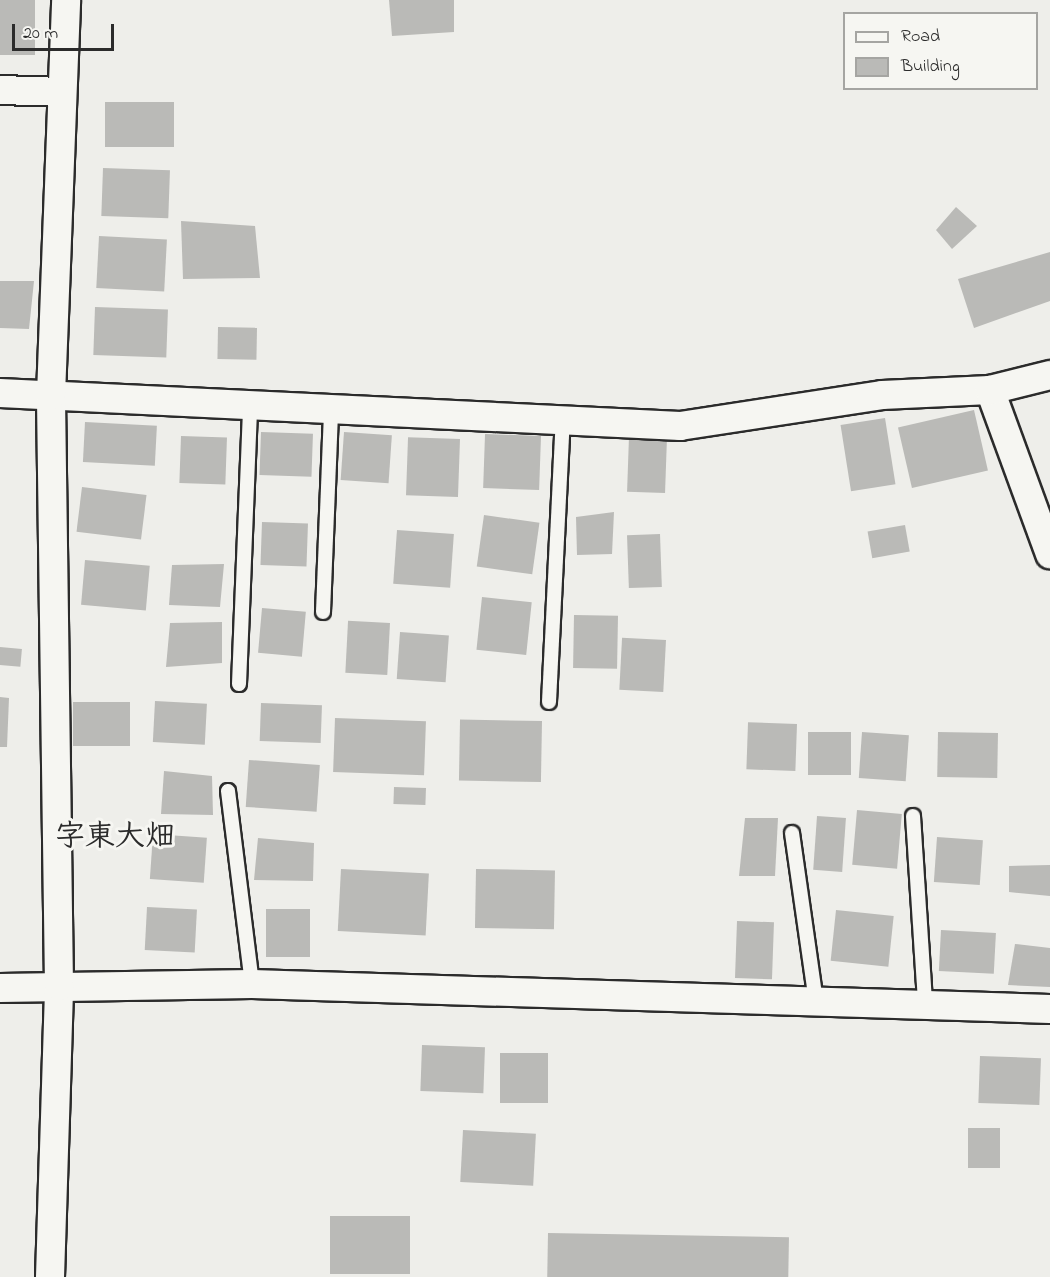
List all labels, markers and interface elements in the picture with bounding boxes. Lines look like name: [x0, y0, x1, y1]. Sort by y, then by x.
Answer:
scale bar: [15, 12, 117, 50]
legend: [843, 12, 1038, 90]
text: 20 m: [23, 21, 58, 47]
text: Road: [901, 24, 940, 50]
text: Building: [901, 54, 960, 80]
district label: 字東大畑: [55, 820, 175, 856]

